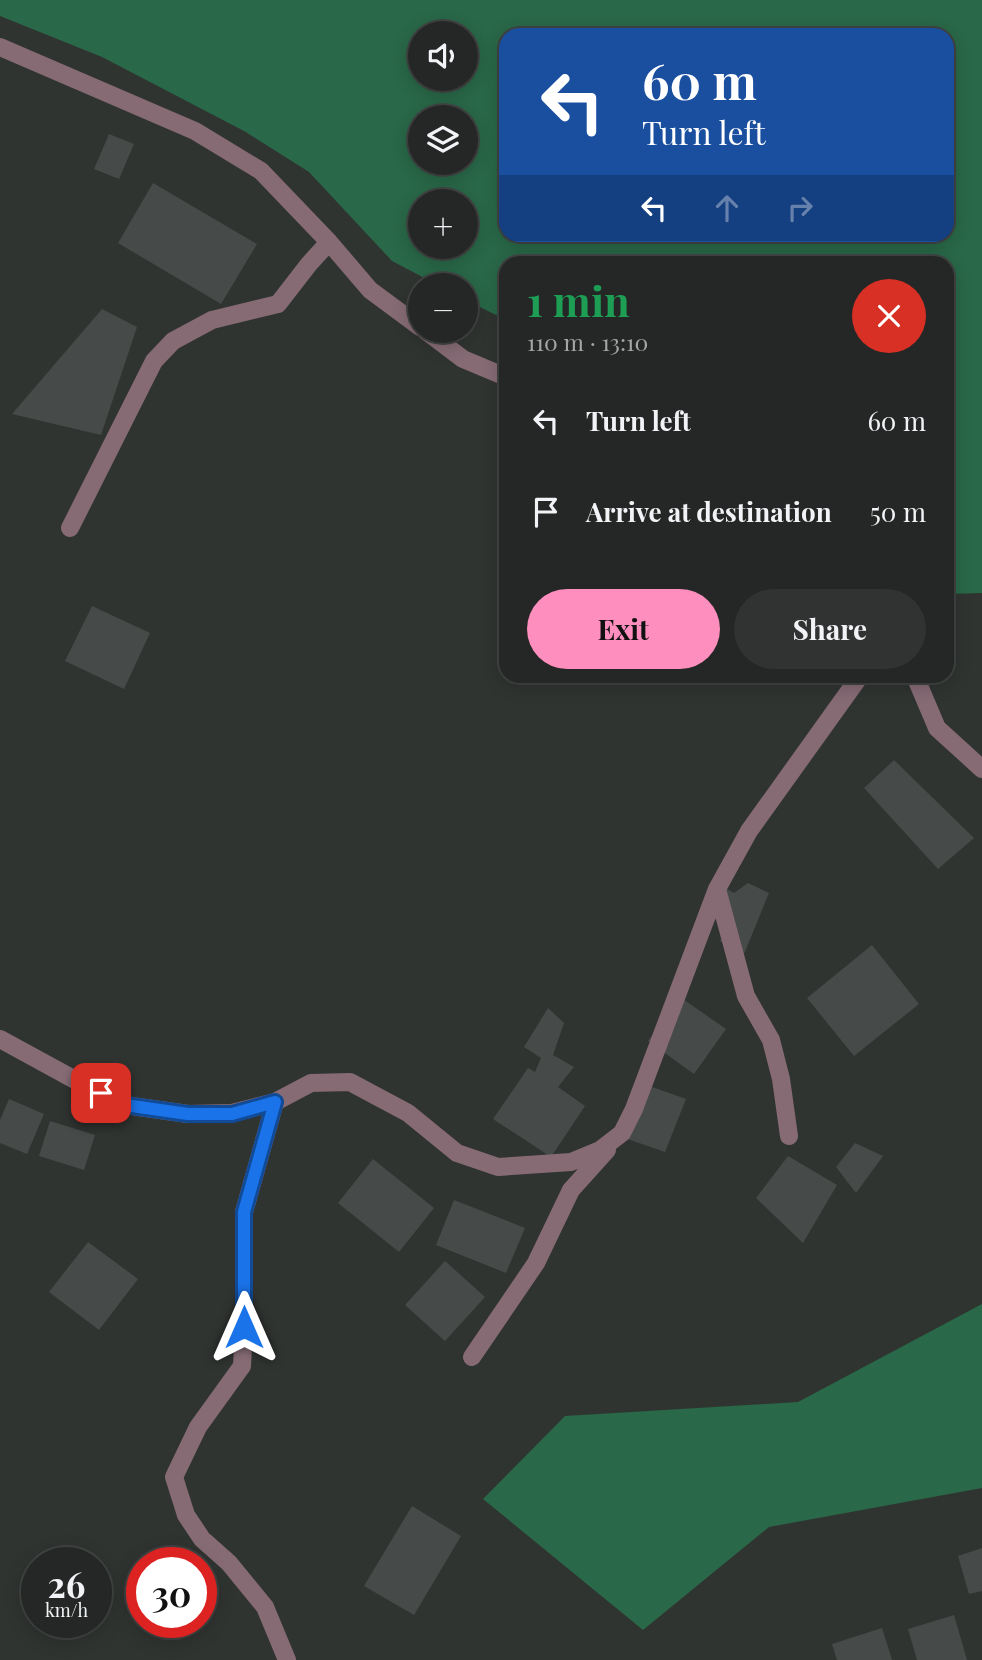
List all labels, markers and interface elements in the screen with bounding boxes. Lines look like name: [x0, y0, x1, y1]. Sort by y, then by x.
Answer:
map controls: [408, 21, 478, 343]
button: sound: [408, 21, 478, 91]
text: 60 m: [642, 47, 757, 112]
icon: left: [527, 56, 618, 147]
button: layers: [408, 105, 478, 175]
text: Turn left: [642, 110, 766, 153]
button: +: [408, 189, 478, 259]
icon: left: [635, 189, 673, 227]
icon: ahead: [708, 189, 746, 227]
icon: right: [781, 189, 819, 227]
text: 1 min: [527, 272, 630, 328]
button: −: [408, 273, 478, 343]
button: close: [852, 279, 926, 353]
text: 110 m · 13:10: [527, 326, 648, 357]
icon: left: [527, 402, 565, 440]
text: Turn left: [586, 403, 691, 438]
text: 60 m: [867, 403, 926, 438]
icon: arrive: [527, 493, 565, 531]
text: Arrive at destination: [586, 494, 832, 529]
text: 50 m: [870, 494, 926, 529]
button: Exit: [527, 589, 720, 669]
button: Share: [734, 589, 926, 669]
pin: [71, 1063, 131, 1123]
icon: arrive: [82, 1074, 120, 1112]
position arrow: [207, 1290, 281, 1364]
speed limit sign: 30: [126, 1547, 217, 1638]
text: 26: [48, 1560, 85, 1607]
text: km/h: [45, 1598, 88, 1622]

